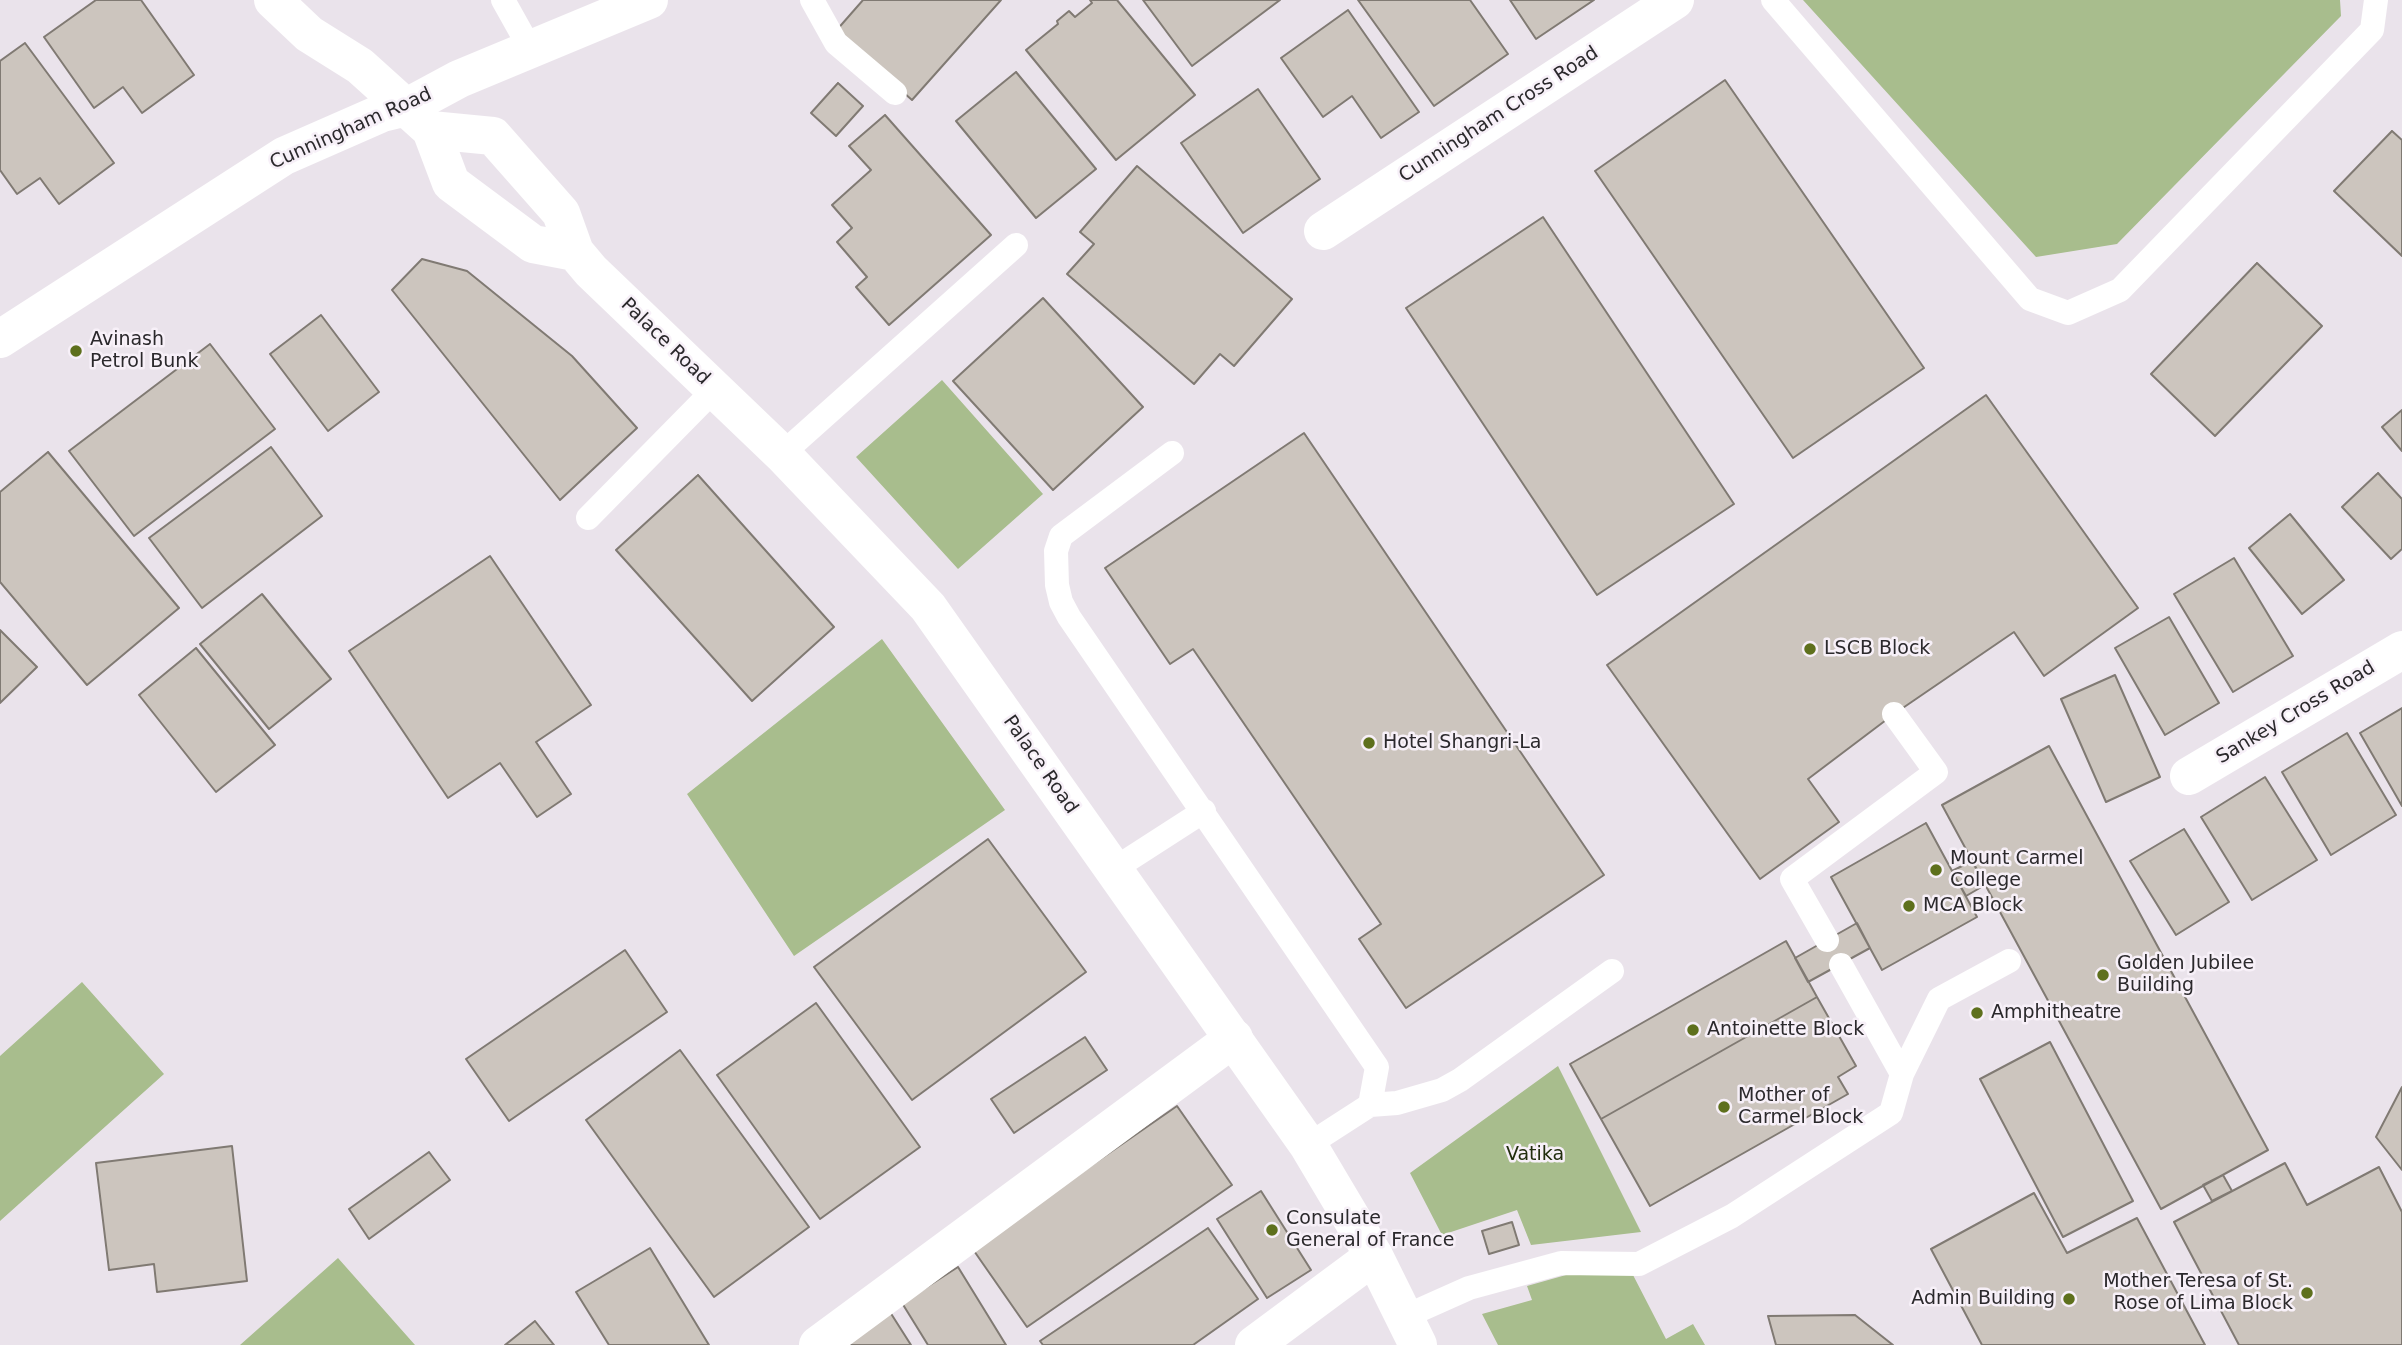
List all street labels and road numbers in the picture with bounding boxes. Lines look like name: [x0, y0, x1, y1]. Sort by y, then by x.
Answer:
street label: Cunningham Cross Road: [1395, 42, 1603, 188]
street label: Cunningham Road: [267, 83, 435, 175]
street label: Palace Road: [616, 294, 714, 390]
street label: Sankey Cross Road: [2213, 657, 2379, 769]
street label: Palace Road: [998, 711, 1082, 819]

